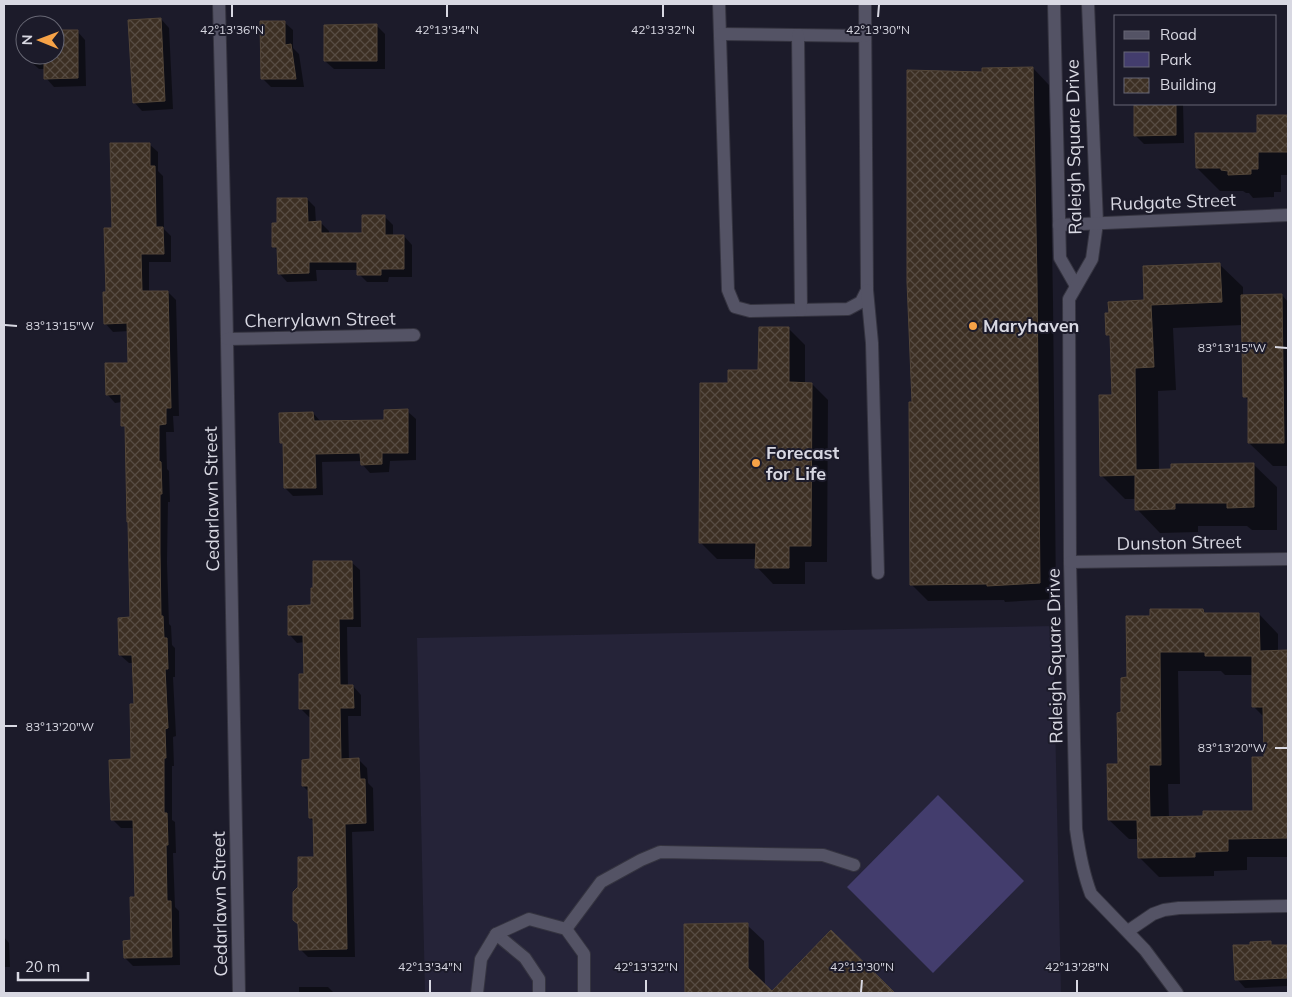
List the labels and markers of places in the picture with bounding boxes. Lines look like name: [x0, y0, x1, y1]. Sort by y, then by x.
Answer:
place label: Maryhaven: [983, 314, 1079, 337]
marker: Maryhaven: [967, 320, 979, 332]
place label: Forecast for Life: [766, 441, 840, 485]
marker: Forecast for Life: [750, 457, 762, 469]

